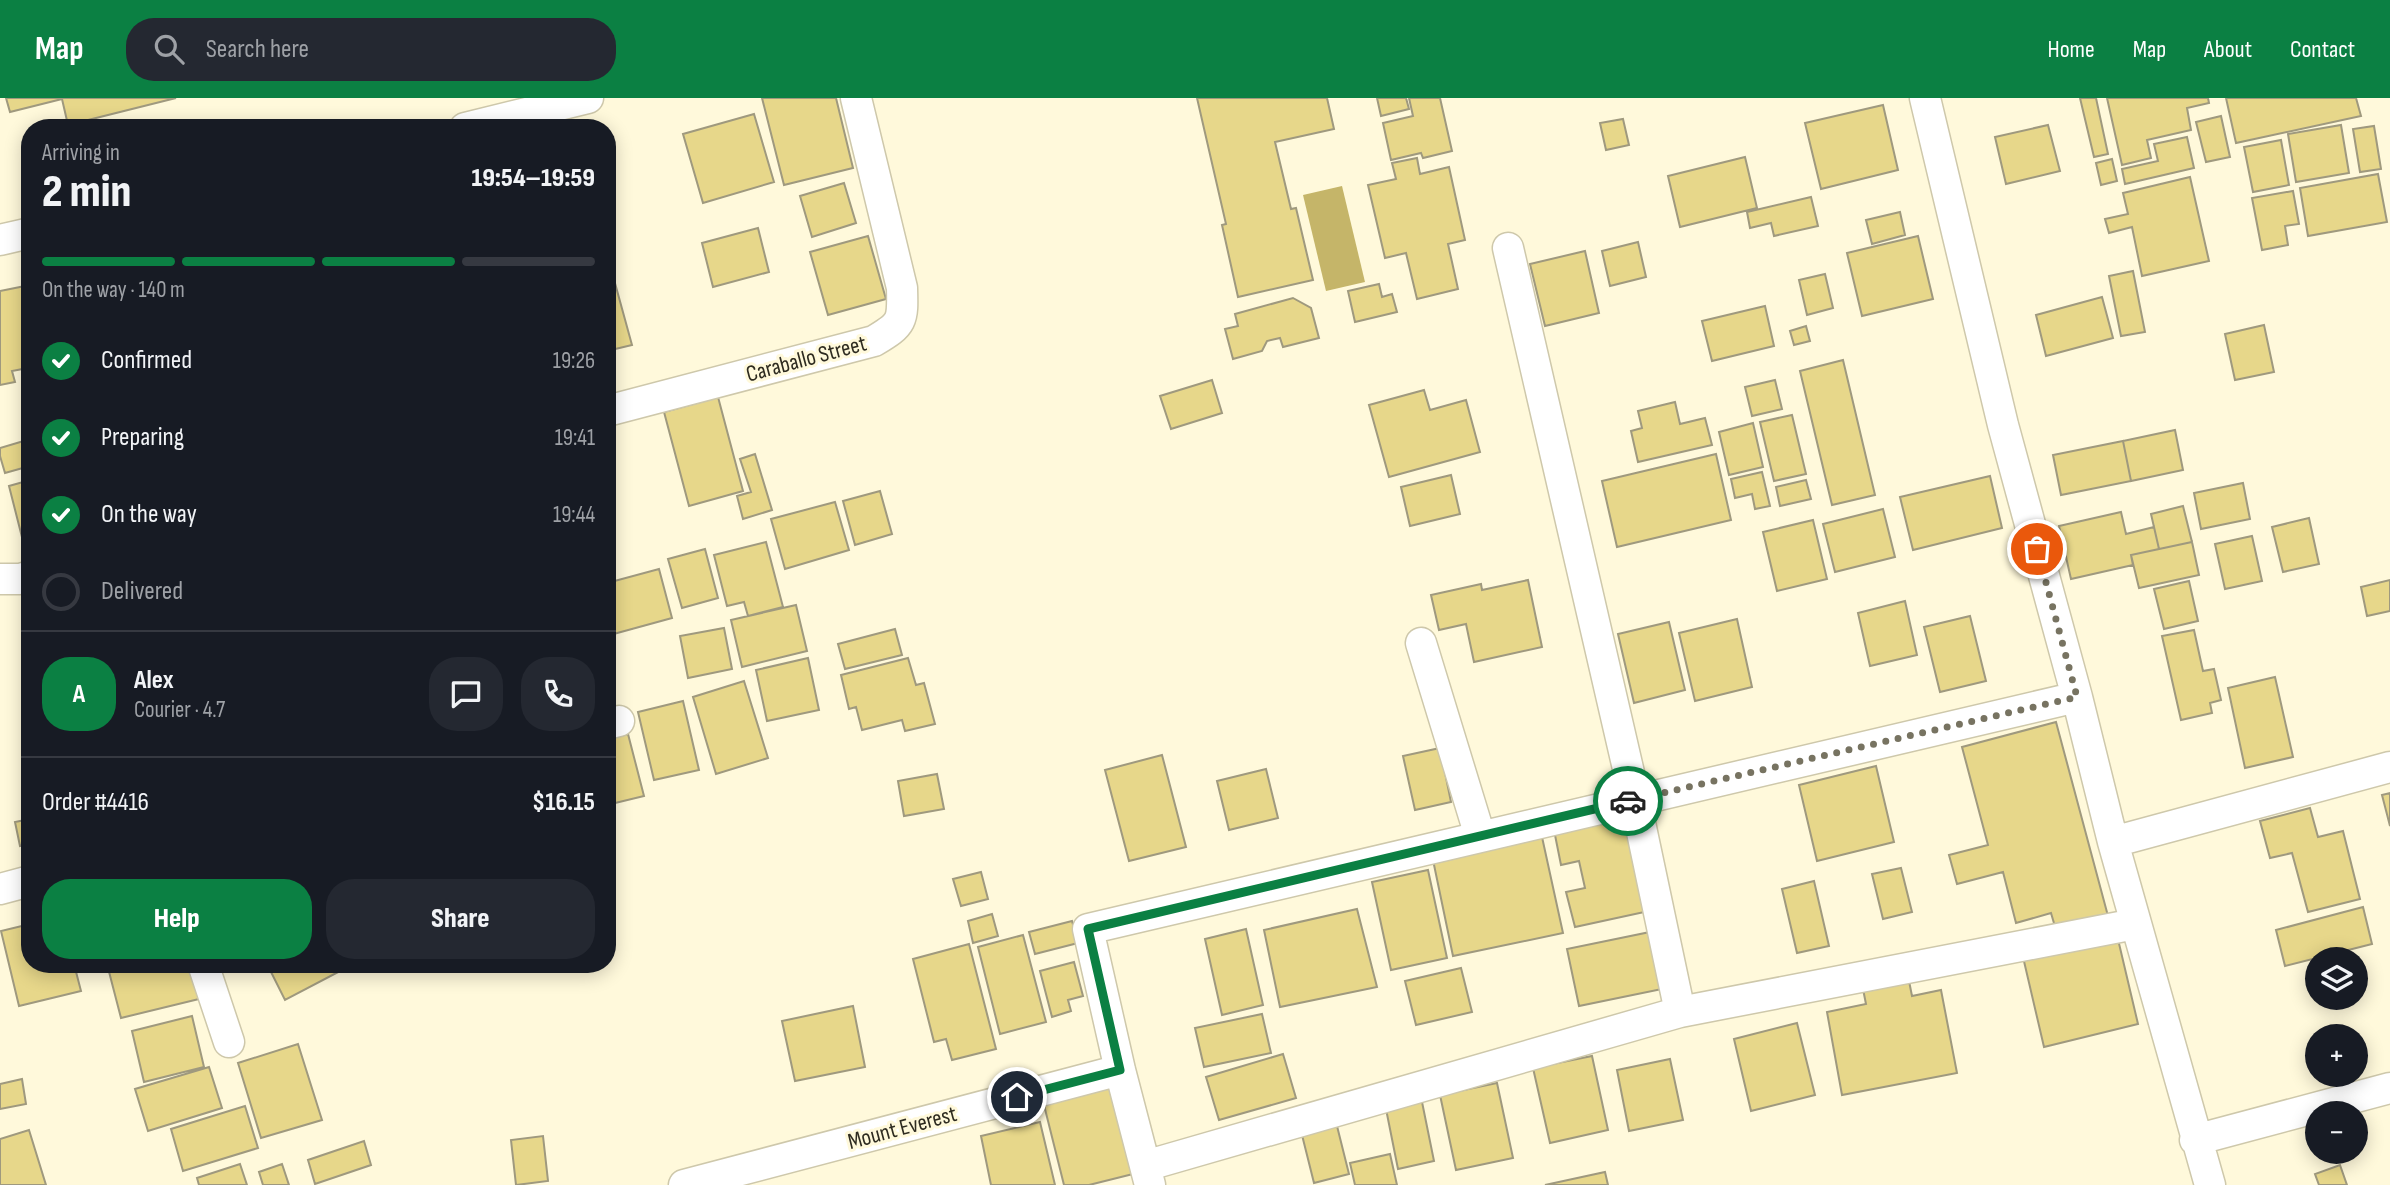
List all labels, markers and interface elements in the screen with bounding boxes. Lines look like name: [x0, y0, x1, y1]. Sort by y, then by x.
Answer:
search box: [126, 18, 616, 81]
text: Map: [35, 29, 84, 69]
icon: search: [150, 30, 188, 68]
text: Search here: [206, 34, 309, 65]
text: Home: [2047, 35, 2095, 64]
text: Map: [2133, 35, 2166, 64]
text: About: [2204, 35, 2252, 64]
text: Contact: [2290, 35, 2355, 64]
text: Arriving in: [42, 139, 120, 167]
text: 19:54–19:59: [471, 163, 595, 194]
text: 2 min: [42, 165, 131, 220]
text: On the way · 140 m: [42, 276, 185, 304]
street label: Caraballo Street: [743, 329, 869, 388]
icon: check: [42, 342, 80, 380]
text: Confirmed: [101, 345, 192, 376]
text: 19:26: [553, 347, 595, 375]
icon: check: [42, 419, 80, 457]
text: Preparing: [101, 422, 184, 453]
text: 19:41: [555, 424, 595, 452]
icon: check: [42, 496, 80, 534]
text: On the way: [101, 499, 197, 530]
text: 19:44: [553, 501, 595, 529]
pin: [2007, 519, 2067, 579]
icon: bag: [2018, 530, 2056, 568]
text: Delivered: [101, 576, 183, 607]
button: chat: [429, 657, 503, 731]
button: phone: [521, 657, 595, 731]
text: Alex: [134, 665, 174, 696]
text: A: [73, 679, 85, 710]
text: Courier · 4.7: [134, 696, 225, 724]
courier: [1593, 766, 1663, 836]
icon: car: [1609, 782, 1647, 820]
text: Order #4416: [42, 787, 149, 818]
text: $16.15: [532, 787, 595, 818]
button: Help: [42, 879, 312, 959]
button: Share: [326, 879, 595, 959]
map controls: [2305, 947, 2368, 1164]
button: layers: [2305, 947, 2368, 1010]
button: +: [2305, 1024, 2368, 1087]
pin: [987, 1067, 1047, 1127]
icon: home: [998, 1078, 1036, 1116]
street label: Mount Everest: [845, 1100, 960, 1156]
button: −: [2305, 1101, 2368, 1164]

